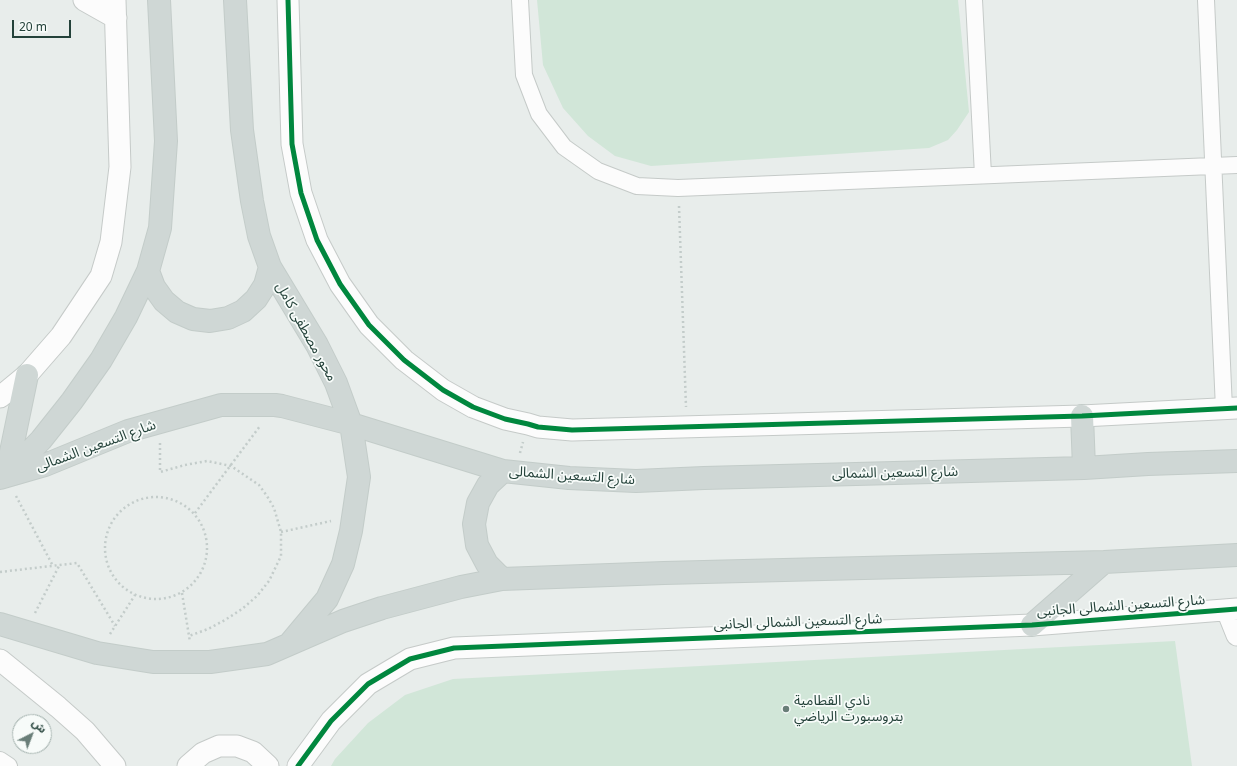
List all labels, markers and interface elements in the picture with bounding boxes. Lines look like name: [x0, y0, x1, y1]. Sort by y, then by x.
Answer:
scale bar: [14, 12, 73, 38]
text: 20 m: [19, 18, 47, 35]
street label: محور مصطفى كامل: [272, 280, 340, 384]
street label: شارع التسعين الشمالى: [34, 416, 158, 476]
street label: شارع التسعين الشمالى: [508, 463, 636, 489]
street label: شارع التسعين الشمالى: [832, 463, 958, 483]
street label: شارع التسعين الشمالى الجانبى: [1036, 592, 1206, 620]
street label: شارع التسعين الشمالى الجانبى: [713, 611, 883, 633]
place label: نادي القطامية بتروسبورت الرياضي: [794, 693, 903, 726]
marker: نادي القطامية بتروسبورت الرياضي: [781, 704, 791, 714]
north arrow: [12, 714, 52, 754]
text: ش: [29, 715, 50, 736]

